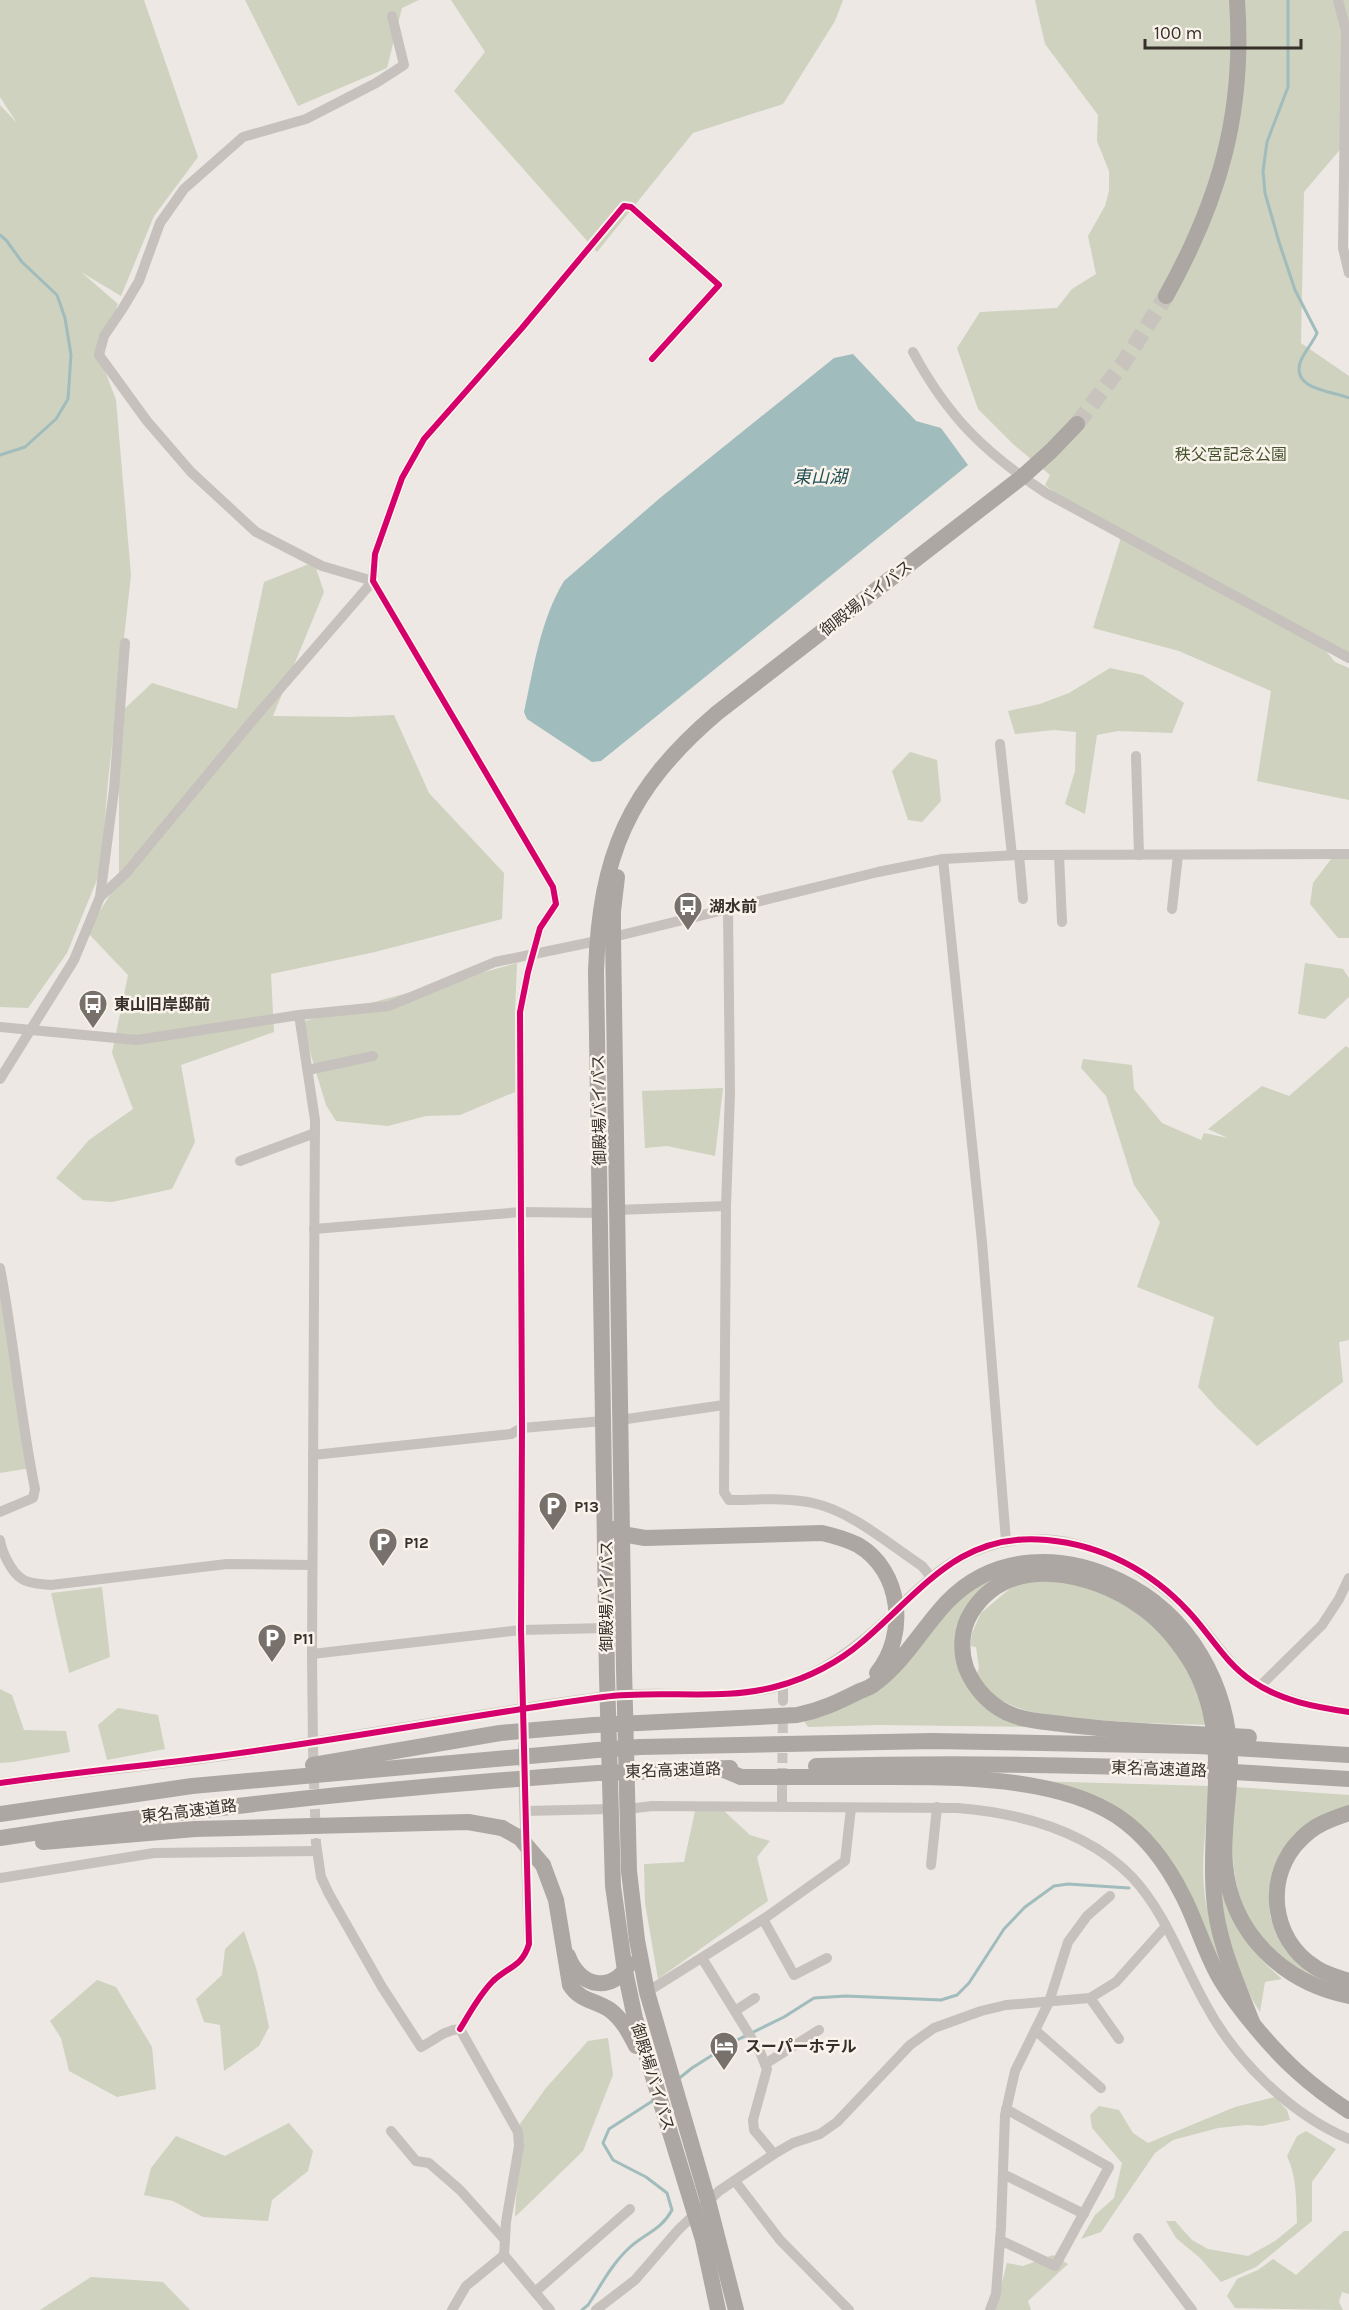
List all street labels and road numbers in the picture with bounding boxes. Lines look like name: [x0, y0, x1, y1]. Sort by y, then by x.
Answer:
street label: 御殿場バイパス: [816, 556, 916, 640]
street label: 御殿場バイパス: [589, 1054, 609, 1166]
street label: 御殿場バイパス: [597, 1540, 616, 1652]
street label: 東名高速道路: [1111, 1758, 1207, 1780]
street label: 東名高速道路: [625, 1759, 721, 1781]
street label: 東名高速道路: [140, 1796, 238, 1826]
street label: 御殿場バイパス: [628, 2021, 678, 2133]

